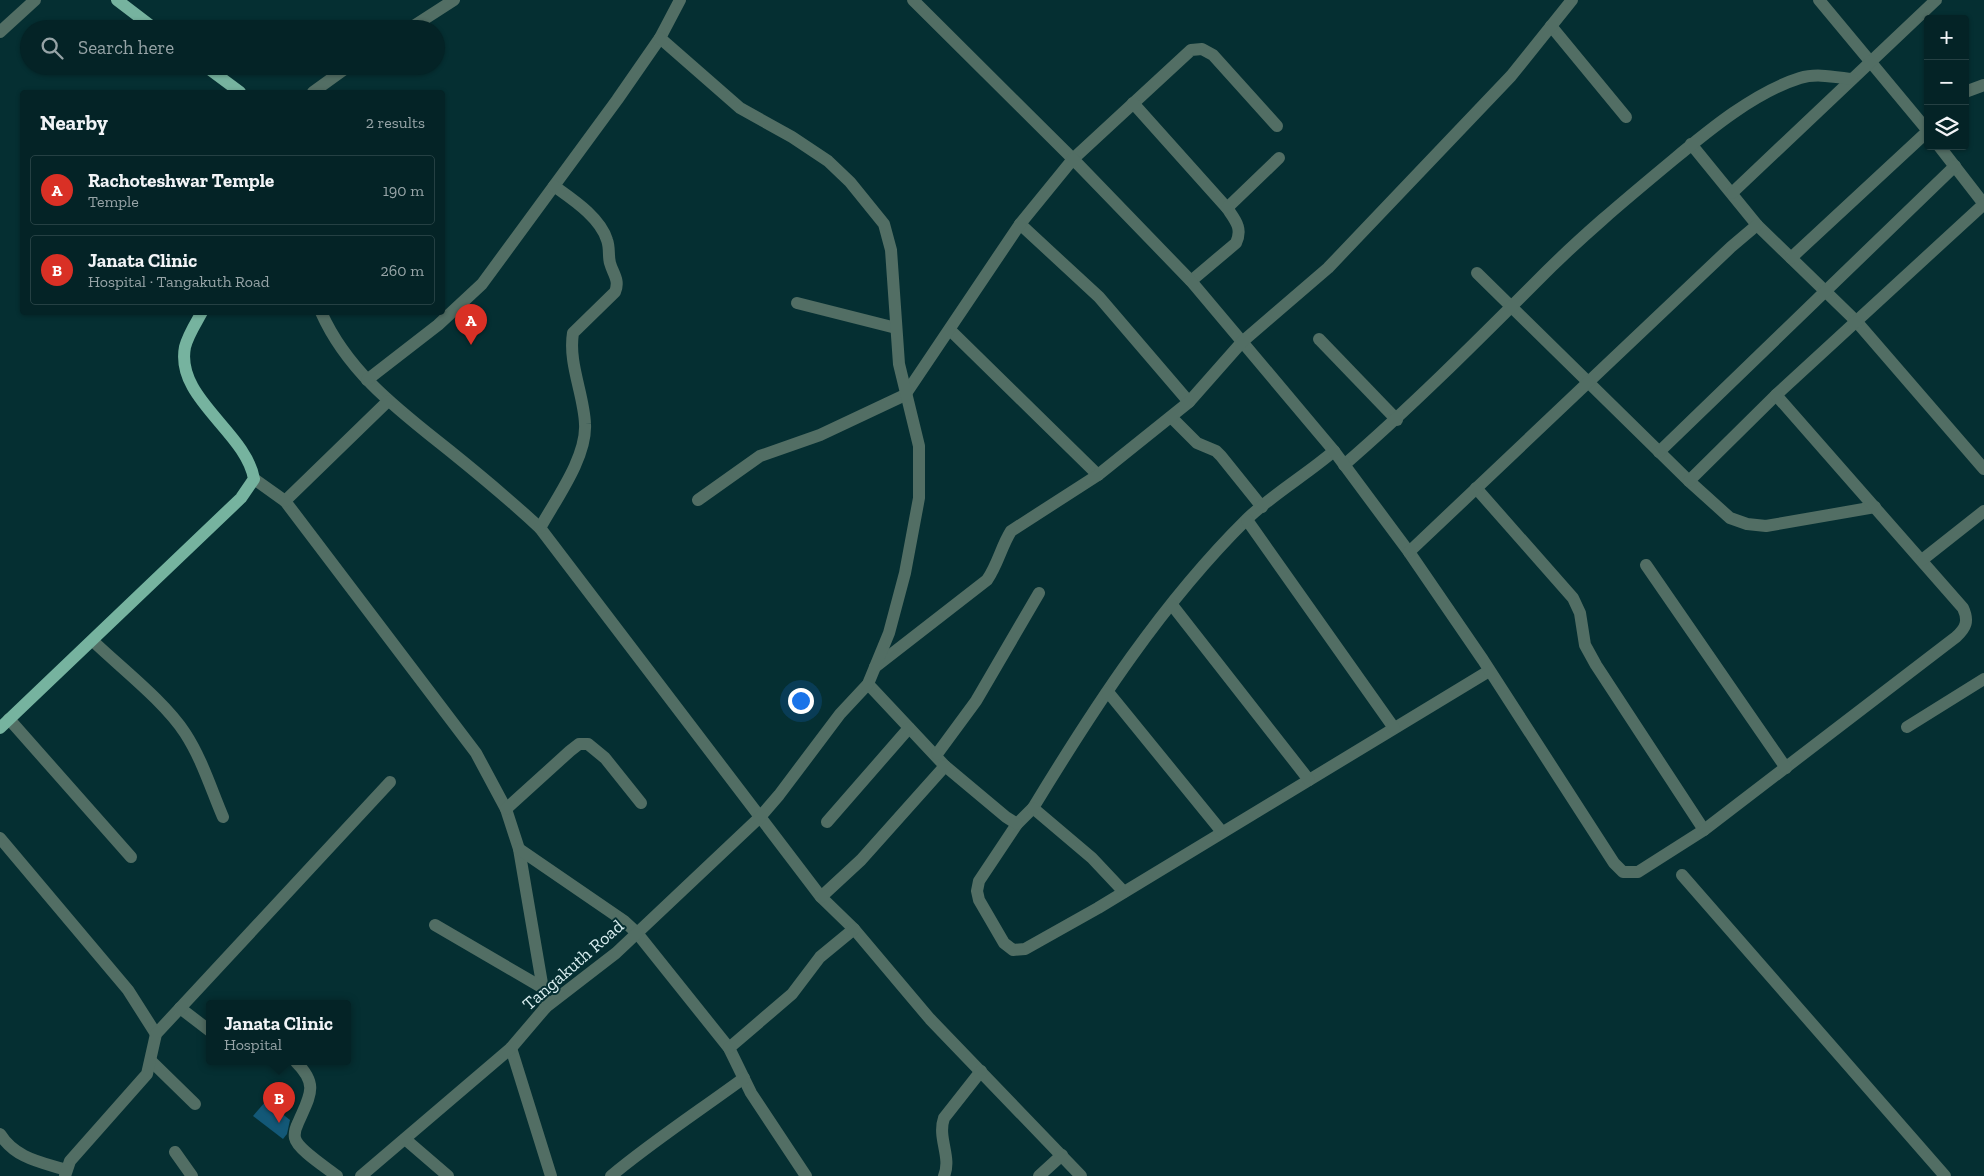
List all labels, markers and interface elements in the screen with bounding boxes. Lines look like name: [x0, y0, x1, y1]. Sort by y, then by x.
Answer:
map controls: [1924, 15, 1969, 150]
button: +: [1924, 15, 1969, 60]
search box: [20, 20, 445, 75]
icon: search: [38, 34, 66, 62]
text: Search here: [78, 36, 174, 59]
button: −: [1924, 60, 1969, 105]
button: layers: [1924, 105, 1969, 150]
text: Nearby: [40, 110, 108, 135]
text: 2 results: [366, 113, 425, 132]
text: Rachoteshwar Temple: [88, 169, 274, 192]
text: A: [52, 181, 63, 200]
text: 190 m: [383, 181, 424, 200]
text: Temple: [88, 192, 139, 211]
text: Janata Clinic: [88, 249, 197, 272]
text: B: [52, 261, 62, 280]
text: 260 m: [381, 261, 424, 280]
text: Hospital · Tangakuth Road: [88, 272, 270, 291]
pin: A: [455, 304, 487, 345]
your location: [788, 688, 814, 714]
street label: Tangakuth Road: [518, 915, 628, 1015]
popup: [206, 1000, 351, 1065]
text: Janata Clinic: [224, 1012, 333, 1035]
text: Hospital: [224, 1035, 282, 1054]
pin: B: [263, 1082, 295, 1123]

